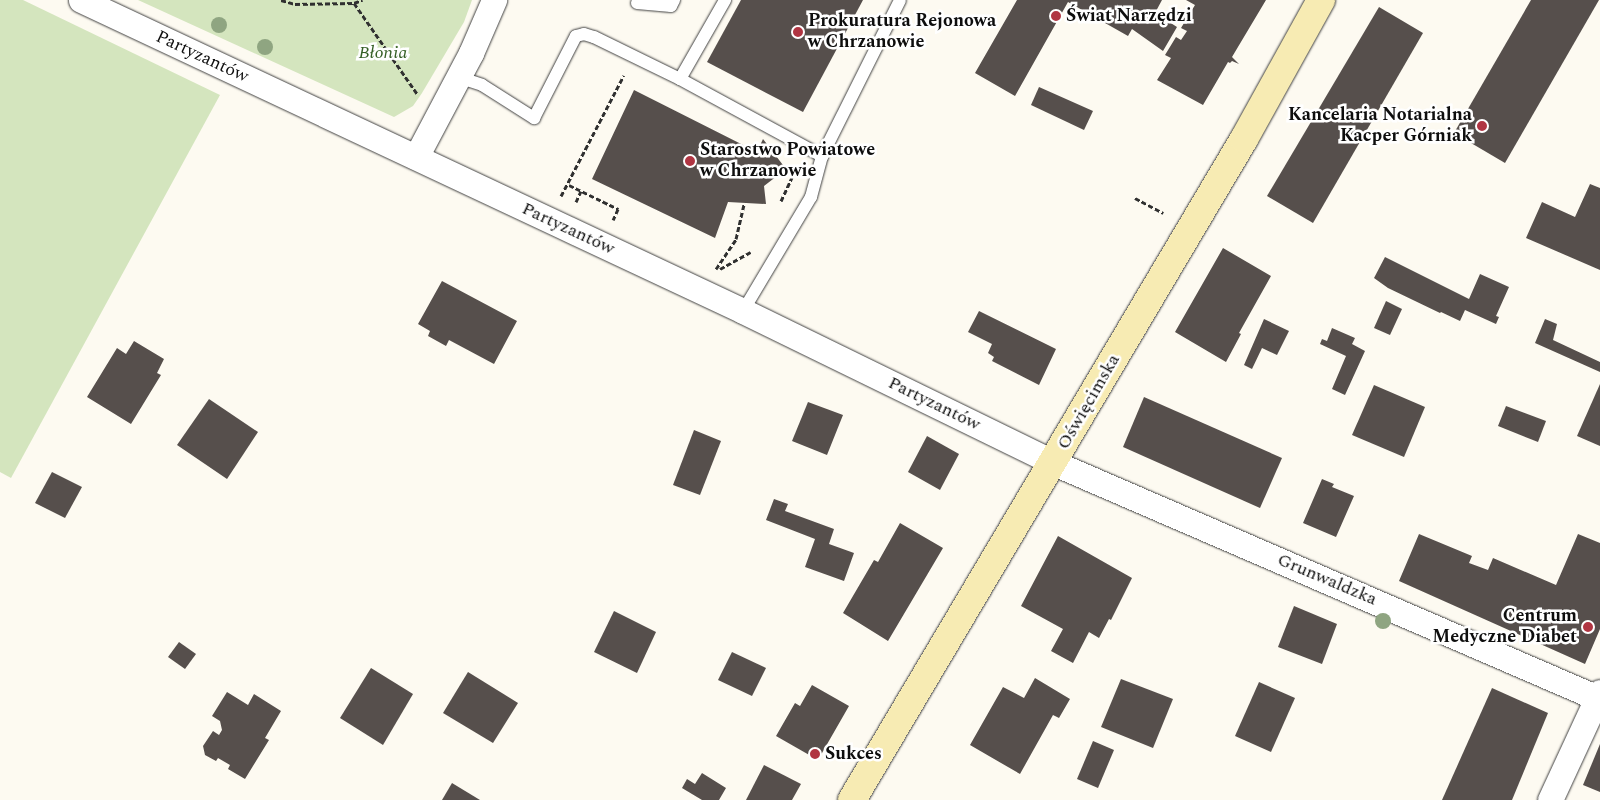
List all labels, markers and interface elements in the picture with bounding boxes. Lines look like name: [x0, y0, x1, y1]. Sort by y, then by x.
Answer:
place label: Świat Narzędzi: [1066, 5, 1192, 27]
marker: Świat Narzędzi: [1050, 10, 1062, 22]
place label: Prokuratura Rejonowa w Chrzanowie: [808, 11, 996, 54]
street label: Partyzantów: [152, 26, 252, 88]
marker: Prokuratura Rejonowa w Chrzanowie: [792, 26, 804, 38]
park label: Błonia: [359, 42, 407, 64]
place label: Kancelaria Notarialna Kacper Górniak: [1288, 105, 1472, 148]
marker: Kancelaria Notarialna Kacper Górniak: [1476, 120, 1488, 132]
place label: Starostwo Powiatowe w Chrzanowie: [700, 140, 875, 182]
marker: Starostwo Powiatowe w Chrzanowie: [684, 155, 696, 167]
street label: Partyzantów: [518, 198, 618, 260]
street label: Oświęcimska: [1053, 351, 1125, 453]
street label: Partyzantów: [884, 372, 984, 436]
street label: Grunwaldzka: [1274, 549, 1380, 611]
place label: Centrum Medyczne Diabet: [1432, 606, 1577, 649]
marker: Centrum Medyczne Diabet: [1581, 620, 1595, 634]
place label: Sukces: [825, 743, 882, 765]
marker: Sukces: [809, 748, 821, 760]

